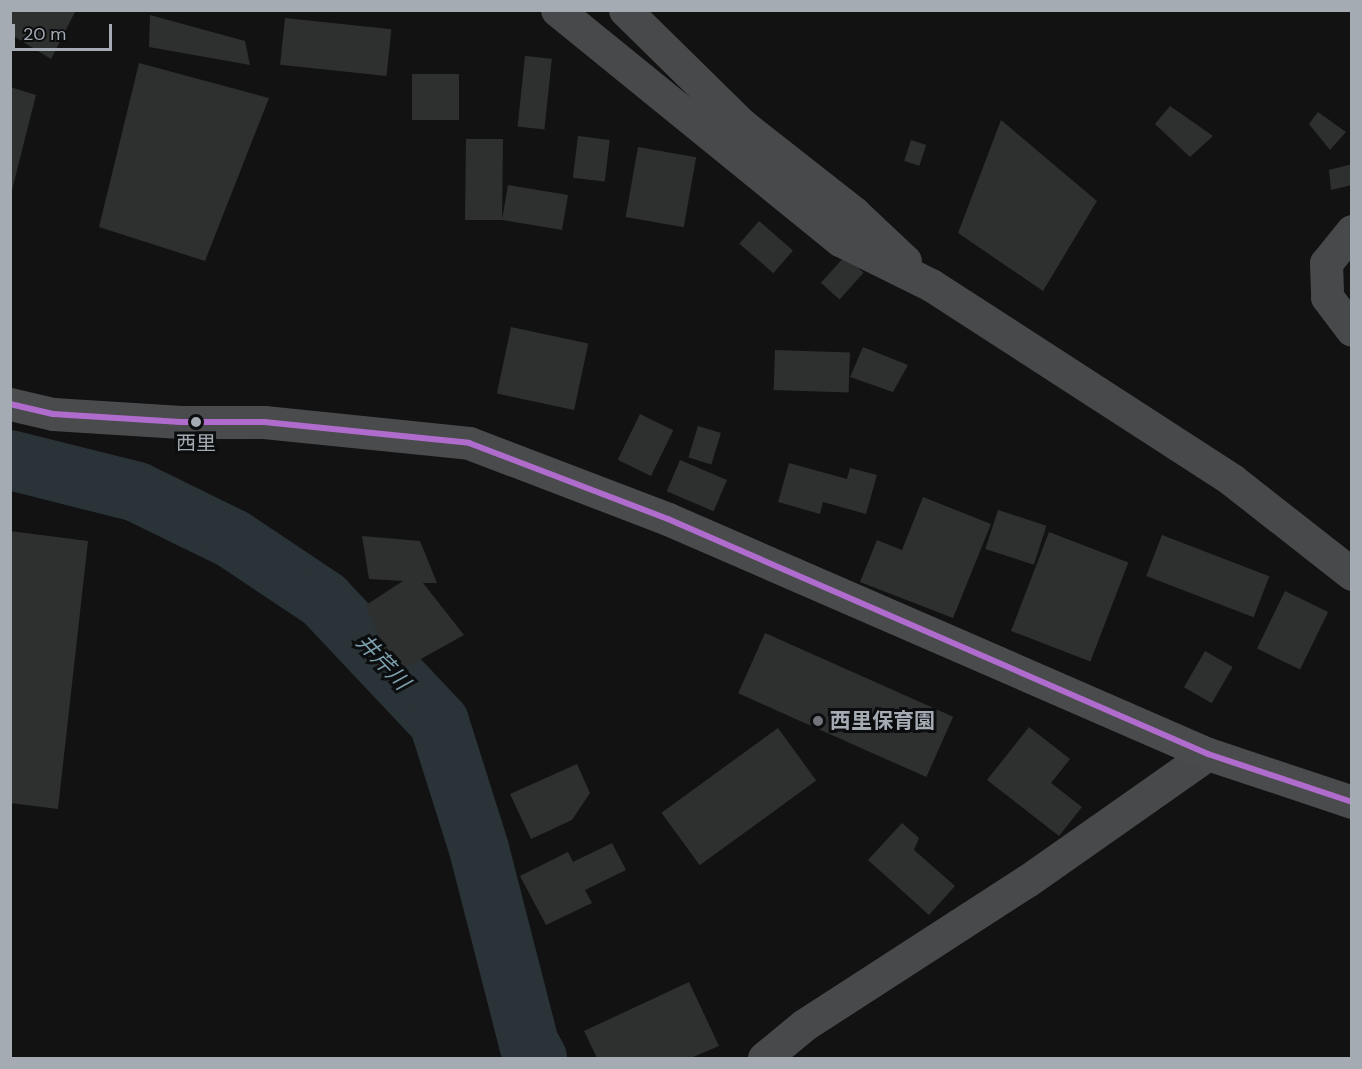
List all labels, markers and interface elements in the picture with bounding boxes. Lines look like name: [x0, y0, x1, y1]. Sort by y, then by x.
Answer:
scale bar: [15, 12, 116, 50]
text: 20 m: [23, 22, 66, 46]
marker: 西里: [190, 416, 202, 428]
place label: 西里: [176, 431, 216, 455]
water label: 井芹川: [351, 629, 415, 695]
place label: 西里保育園: [830, 708, 935, 734]
marker: 西里保育園: [811, 714, 825, 728]

